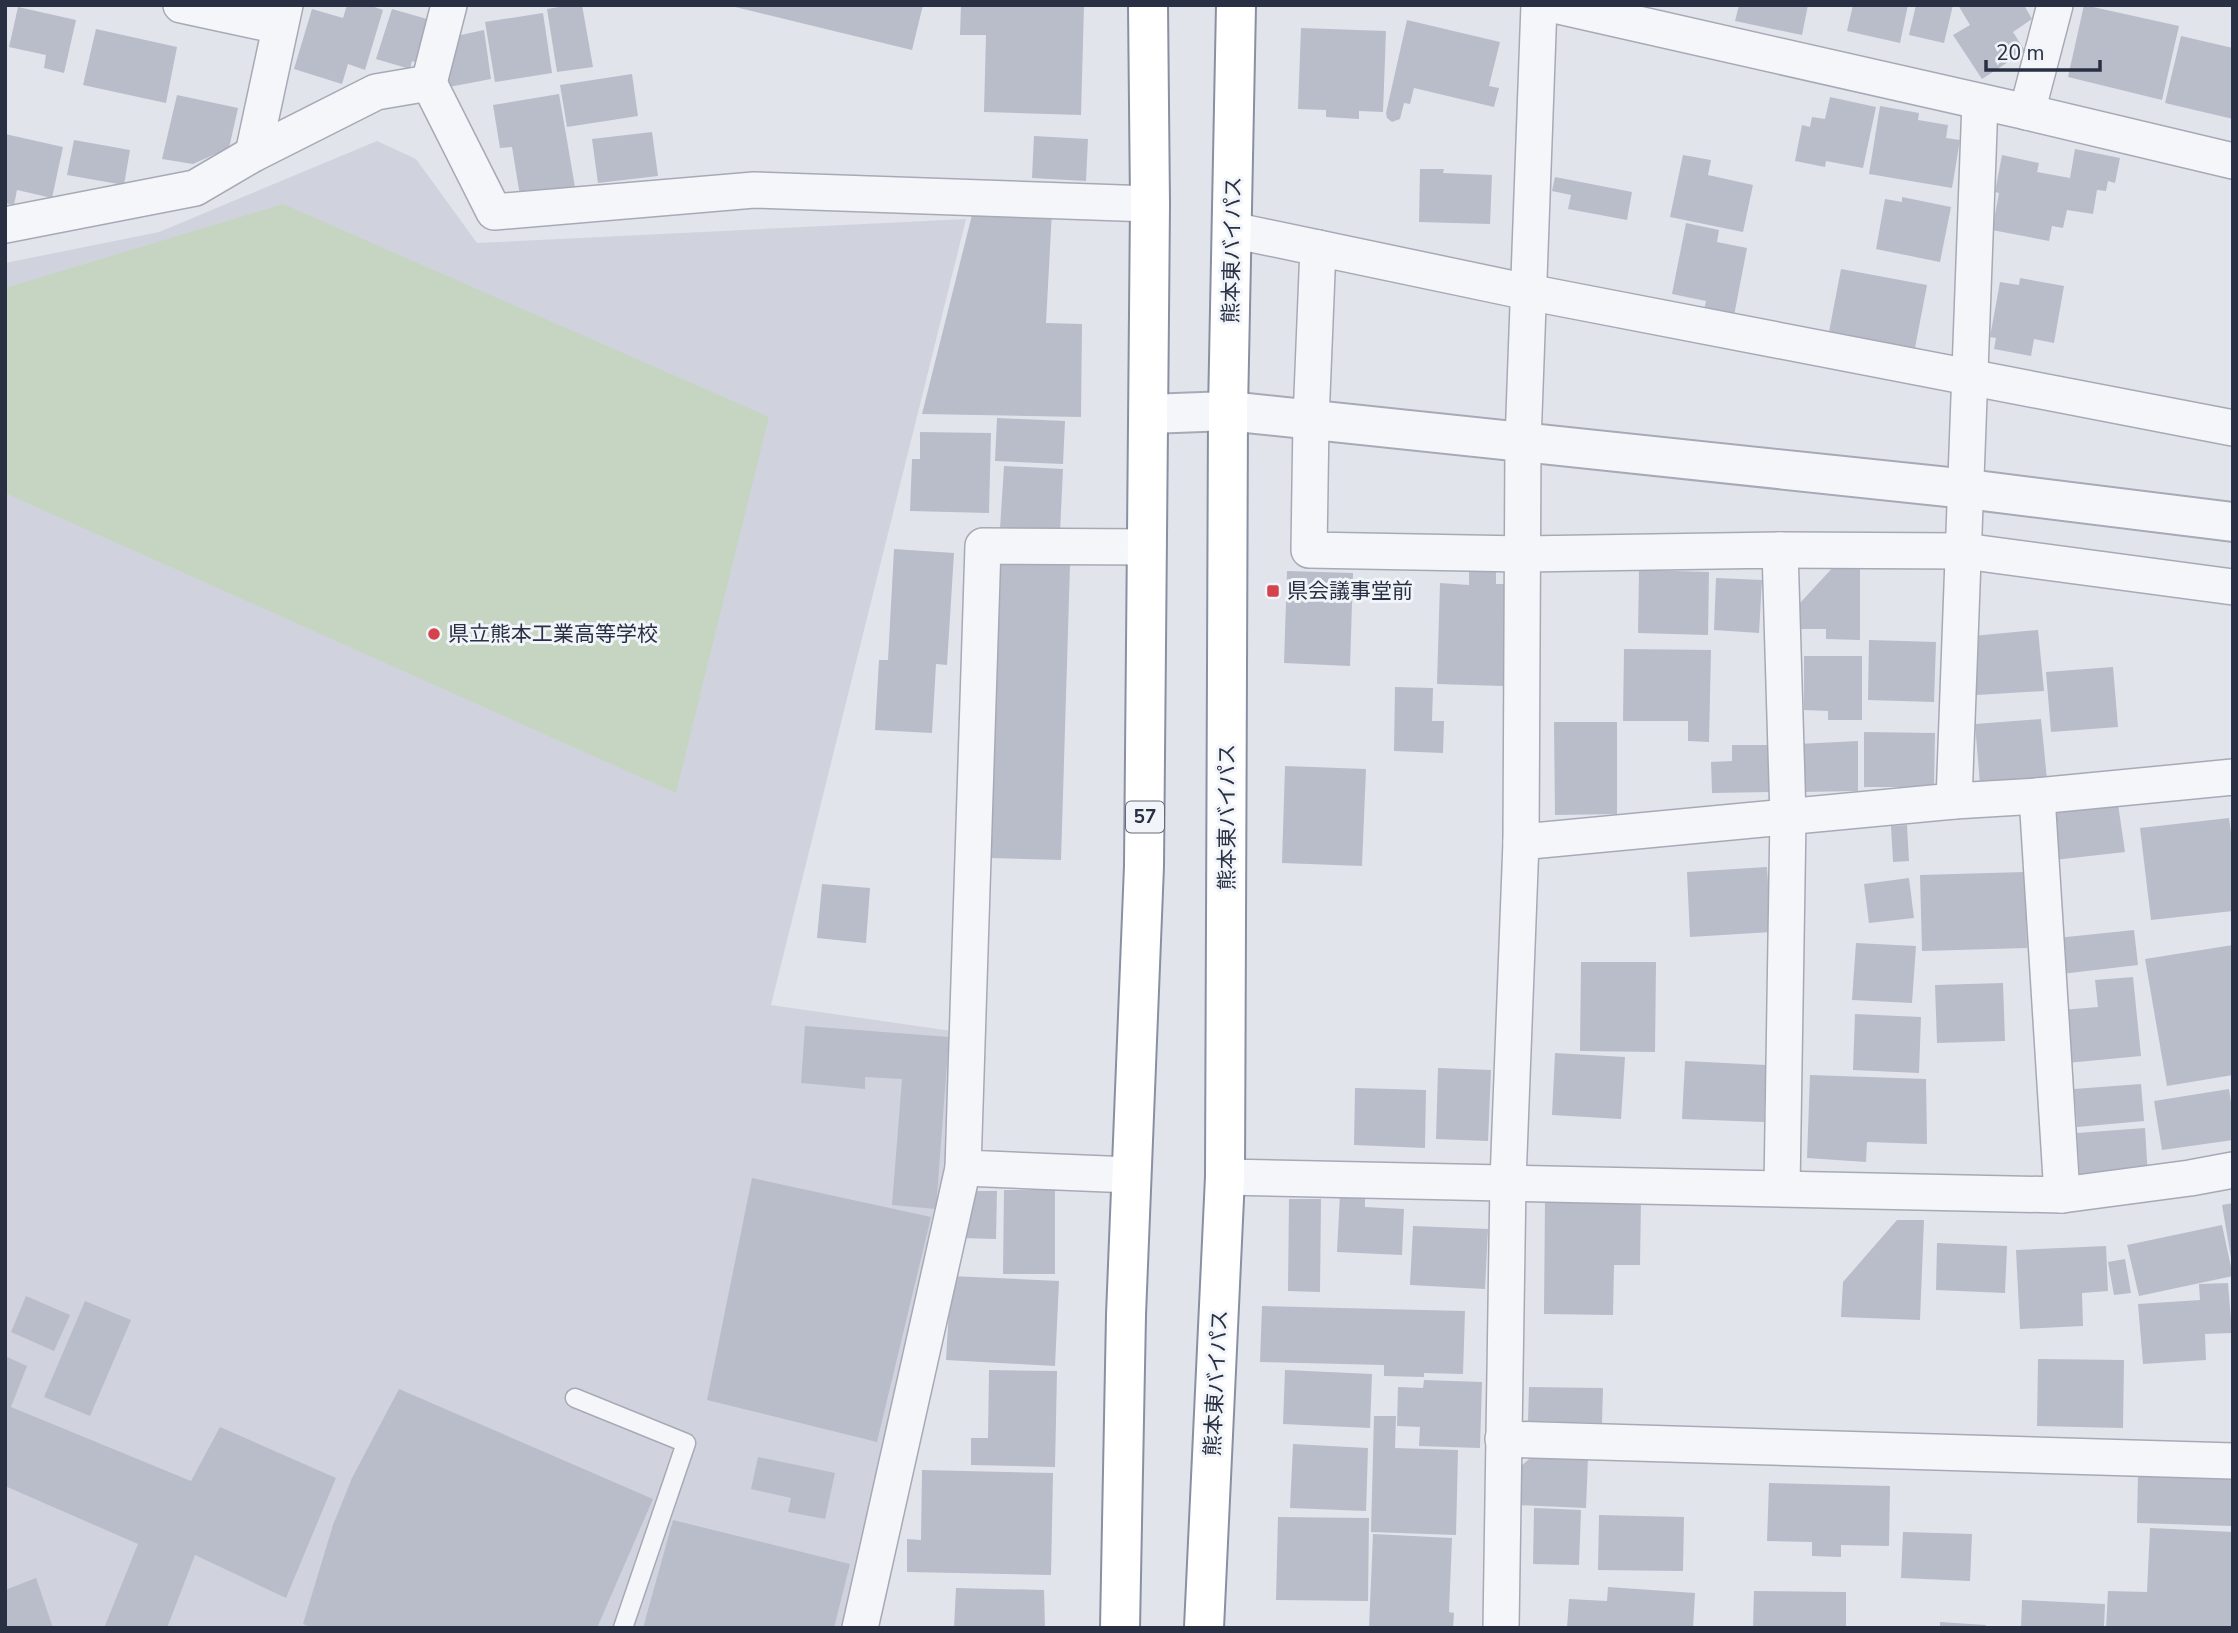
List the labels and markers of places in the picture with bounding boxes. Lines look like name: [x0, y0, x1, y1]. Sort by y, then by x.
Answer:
place label: 県会議事堂前: [1287, 577, 1413, 605]
marker: 県会議事堂前: [1265, 583, 1281, 599]
place label: 県立熊本工業高等学校: [448, 620, 658, 648]
marker: 県立熊本工業高等学校: [426, 626, 442, 642]

